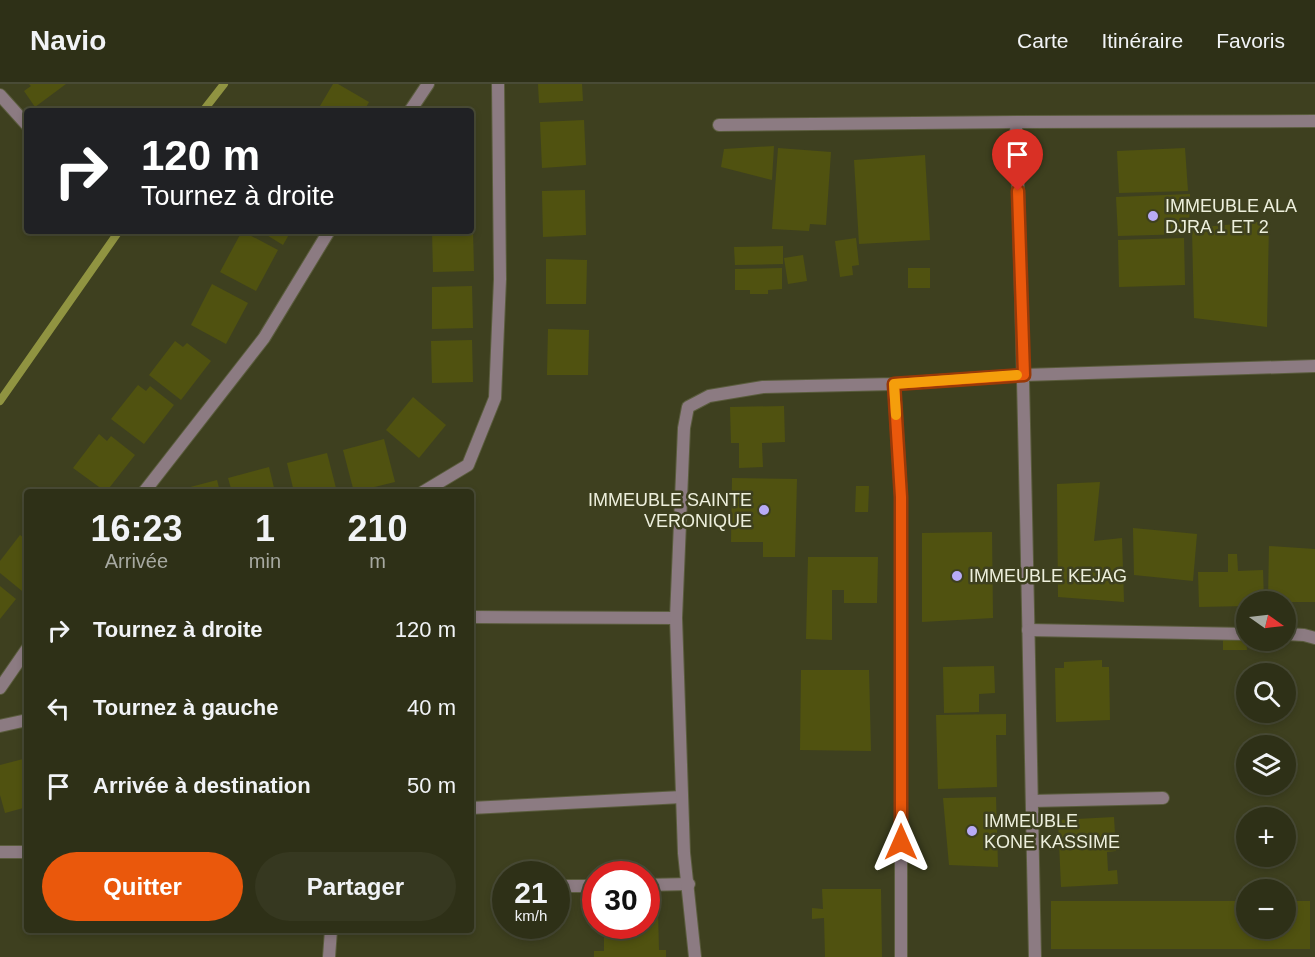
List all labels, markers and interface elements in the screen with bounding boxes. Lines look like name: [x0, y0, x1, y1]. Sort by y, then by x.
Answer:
text: Navio: [30, 25, 106, 56]
text: Carte: [1017, 29, 1068, 52]
text: Itinéraire: [1101, 29, 1183, 52]
text: Favoris: [1216, 29, 1285, 52]
pin: [992, 129, 1043, 191]
icon: right: [42, 132, 120, 210]
text: 120 m: [141, 132, 260, 179]
icon: arrive: [1001, 138, 1034, 171]
text: Tournez à droite: [141, 181, 335, 211]
place label: IMMEUBLE ALA DJRA 1 ET 2: [1165, 196, 1297, 237]
marker: IMMEUBLE ALA DJRA 1 ET 2: [1146, 209, 1160, 223]
place label: IMMEUBLE SAINTE VERONIQUE: [588, 490, 752, 531]
marker: IMMEUBLE SAINTE VERONIQUE: [757, 503, 771, 517]
text: 16:23: [90, 508, 182, 549]
text: 1: [255, 508, 275, 549]
text: 210: [347, 508, 408, 549]
text: Arrivée: [105, 550, 168, 572]
text: min: [249, 550, 281, 572]
text: m: [369, 550, 386, 572]
place label: IMMEUBLE KEJAG: [969, 566, 1127, 586]
marker: IMMEUBLE KEJAG: [950, 569, 964, 583]
north arrow: [1236, 591, 1296, 651]
map controls: [1236, 591, 1296, 939]
icon: right: [42, 614, 75, 647]
text: Tournez à droite: [93, 617, 263, 642]
text: 120 m: [395, 617, 456, 642]
button: search: [1236, 663, 1296, 723]
icon: left: [42, 692, 75, 725]
text: Tournez à gauche: [93, 695, 278, 720]
text: 40 m: [407, 695, 456, 720]
button: layers: [1236, 735, 1296, 795]
icon: arrive: [42, 770, 75, 803]
text: Arrivée à destination: [93, 773, 311, 798]
text: 50 m: [407, 773, 456, 798]
button: +: [1236, 807, 1296, 867]
position arrow: [869, 810, 933, 874]
place label: IMMEUBLE KONE KASSIME: [984, 811, 1120, 852]
marker: IMMEUBLE KONE KASSIME: [965, 824, 979, 838]
button: Quitter: [42, 852, 243, 921]
button: Partager: [255, 852, 456, 921]
speed limit sign: 30: [582, 861, 660, 939]
text: 21: [514, 876, 548, 909]
button: −: [1236, 879, 1296, 939]
text: km/h: [515, 907, 547, 924]

